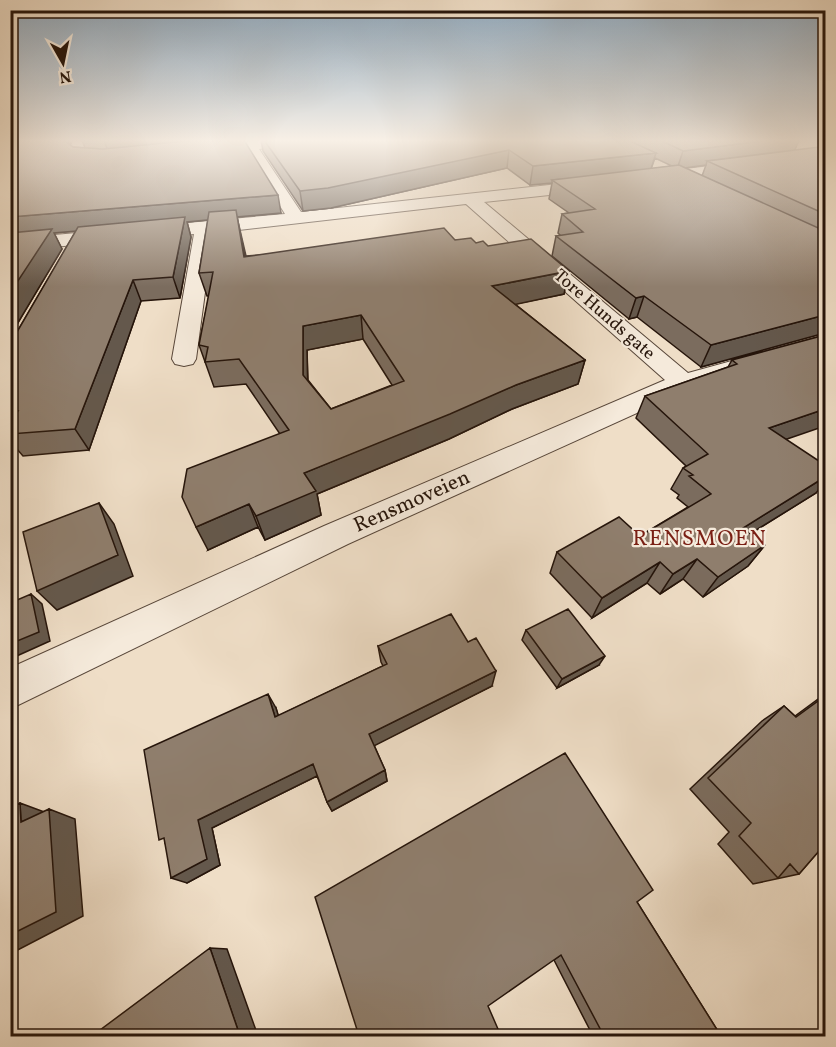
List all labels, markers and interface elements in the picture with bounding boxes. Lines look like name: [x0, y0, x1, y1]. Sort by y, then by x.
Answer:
north arrow: [33, 33, 93, 93]
text: N: [57, 64, 72, 88]
street label: Tore Hunds gate: [548, 264, 660, 366]
street label: Rensmoveien: [349, 463, 475, 541]
district label: RENSMOEN: [633, 524, 767, 555]

